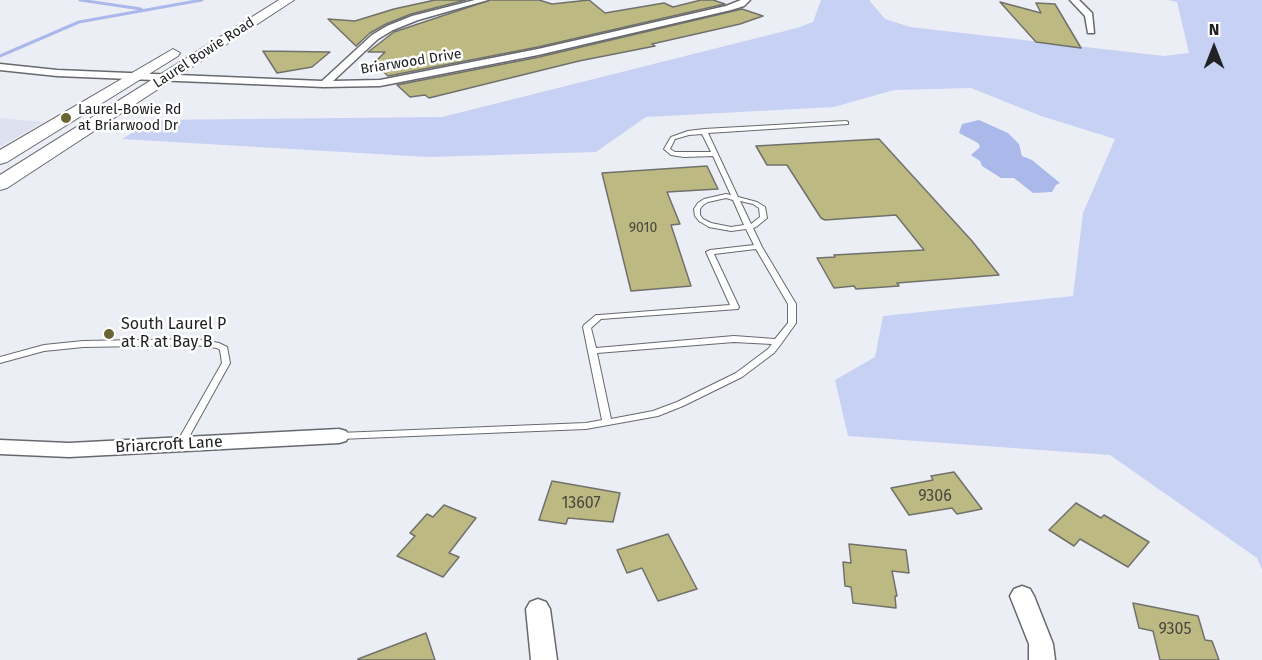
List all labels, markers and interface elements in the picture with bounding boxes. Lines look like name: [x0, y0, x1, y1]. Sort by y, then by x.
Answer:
street label: Laurel Bowie Road: [150, 14, 258, 92]
north arrow: [1184, 18, 1244, 78]
text: N: [1209, 20, 1219, 39]
street label: Briarwood Drive: [359, 46, 463, 78]
place label: Laurel-Bowie Rd at Briarwood Dr: [78, 102, 181, 134]
marker: Laurel-Bowie Rd at Briarwood Dr: [59, 111, 73, 125]
house number: 9010: [629, 220, 657, 236]
place label: South Laurel P at R at Bay B: [121, 315, 226, 353]
marker: South Laurel P at R at Bay B: [102, 327, 116, 341]
street label: Briarcroft Lane: [115, 433, 223, 457]
house number: 9306: [918, 487, 952, 507]
house number: 13607: [561, 494, 601, 514]
house number: 9305: [1158, 620, 1192, 640]

